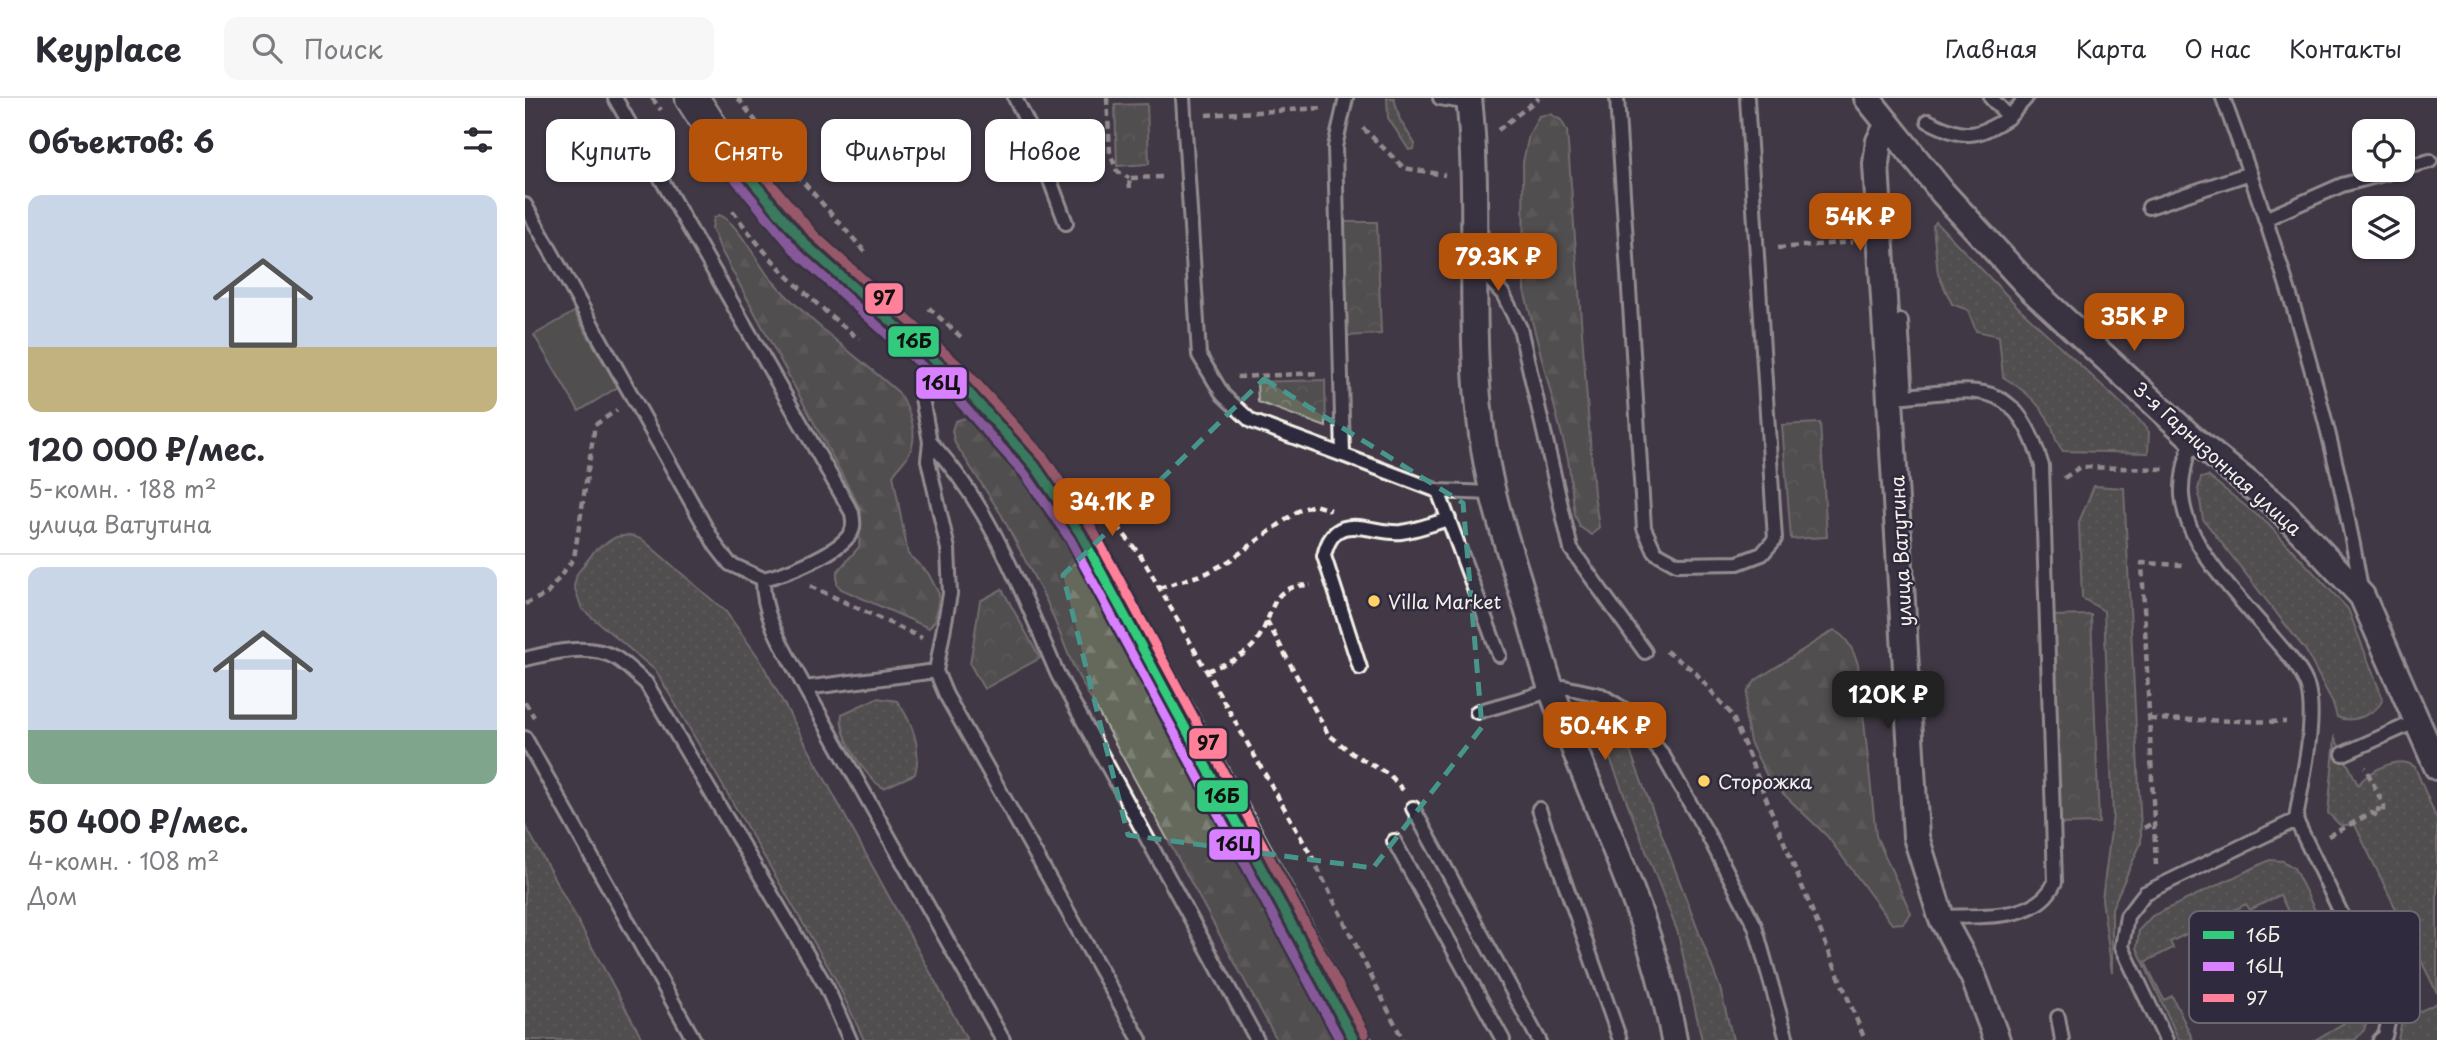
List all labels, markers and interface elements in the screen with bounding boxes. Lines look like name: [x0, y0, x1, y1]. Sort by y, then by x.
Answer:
search box: [224, 17, 714, 80]
text: Keyplace: [35, 23, 182, 73]
icon: search: [248, 29, 286, 67]
text: Поиск: [304, 29, 383, 68]
text: Главная: [1945, 30, 2038, 66]
text: Карта: [2076, 30, 2146, 66]
text: О нас: [2184, 30, 2251, 66]
text: Контакты: [2289, 30, 2402, 66]
text: Объектов: 6: [28, 118, 214, 163]
chip: Купить: [546, 119, 675, 182]
chip: Снять: [689, 119, 807, 182]
chip: Фильтры: [821, 119, 971, 182]
chip: Новое: [985, 119, 1105, 182]
map controls: [2352, 119, 2415, 259]
button: locate: [2352, 119, 2415, 182]
icon: filters: [459, 121, 497, 159]
pin: 54K ₽: [1811, 194, 1909, 253]
button: layers: [2352, 196, 2415, 259]
text: 54K ₽: [1825, 198, 1895, 233]
pin: 79.3K ₽: [1433, 234, 1563, 293]
text: 79.3K ₽: [1455, 238, 1541, 273]
icon: home: [200, 240, 326, 366]
line badge: 97: [864, 282, 904, 315]
text: 97: [873, 283, 895, 311]
pin: 35K ₽: [2085, 294, 2183, 353]
text: 35K ₽: [2100, 298, 2168, 333]
line badge: 16Б: [887, 325, 940, 358]
text: 16Б: [896, 326, 932, 354]
line badge: 16Ц: [915, 366, 968, 400]
text: 16Ц: [922, 368, 960, 396]
street label: 3-я Гарнизонная улица: [2127, 374, 2309, 542]
text: 120 000 ₽/мес.: [28, 426, 265, 471]
text: 5-комн. · 188 m²: [28, 471, 217, 506]
street label: улица Ватутина: [1882, 475, 1918, 627]
pin: 34.1K ₽: [1047, 478, 1177, 538]
text: 34.1K ₽: [1069, 483, 1155, 518]
text: улица Ватутина: [28, 506, 211, 541]
place label: Villa Market: [1388, 587, 1501, 615]
marker: Villa Market: [1366, 593, 1382, 609]
icon: home: [200, 612, 326, 738]
pin: 120K ₽: [1831, 672, 1945, 731]
text: 120K ₽: [1848, 676, 1928, 711]
pin: 50.4K ₽: [1540, 702, 1670, 762]
text: 50.4K ₽: [1559, 707, 1651, 742]
line badge: 97: [1188, 727, 1228, 760]
text: 97: [1197, 728, 1219, 756]
place label: Сторожка: [1718, 767, 1812, 795]
marker: Сторожка: [1696, 773, 1712, 789]
line badge: 16Б: [1196, 779, 1249, 813]
text: 16Б: [1204, 781, 1240, 809]
text: 50 400 ₽/мес.: [28, 798, 249, 843]
line badge: 16Ц: [1208, 828, 1261, 861]
text: 16Ц: [1216, 829, 1254, 857]
text: 4-комн. · 108 m²: [28, 843, 219, 878]
text: Дом: [28, 878, 77, 913]
legend: [2189, 911, 2420, 1023]
text: 16Б: [2246, 920, 2280, 948]
text: 16Ц: [2246, 951, 2284, 979]
text: 97: [2246, 983, 2268, 1011]

